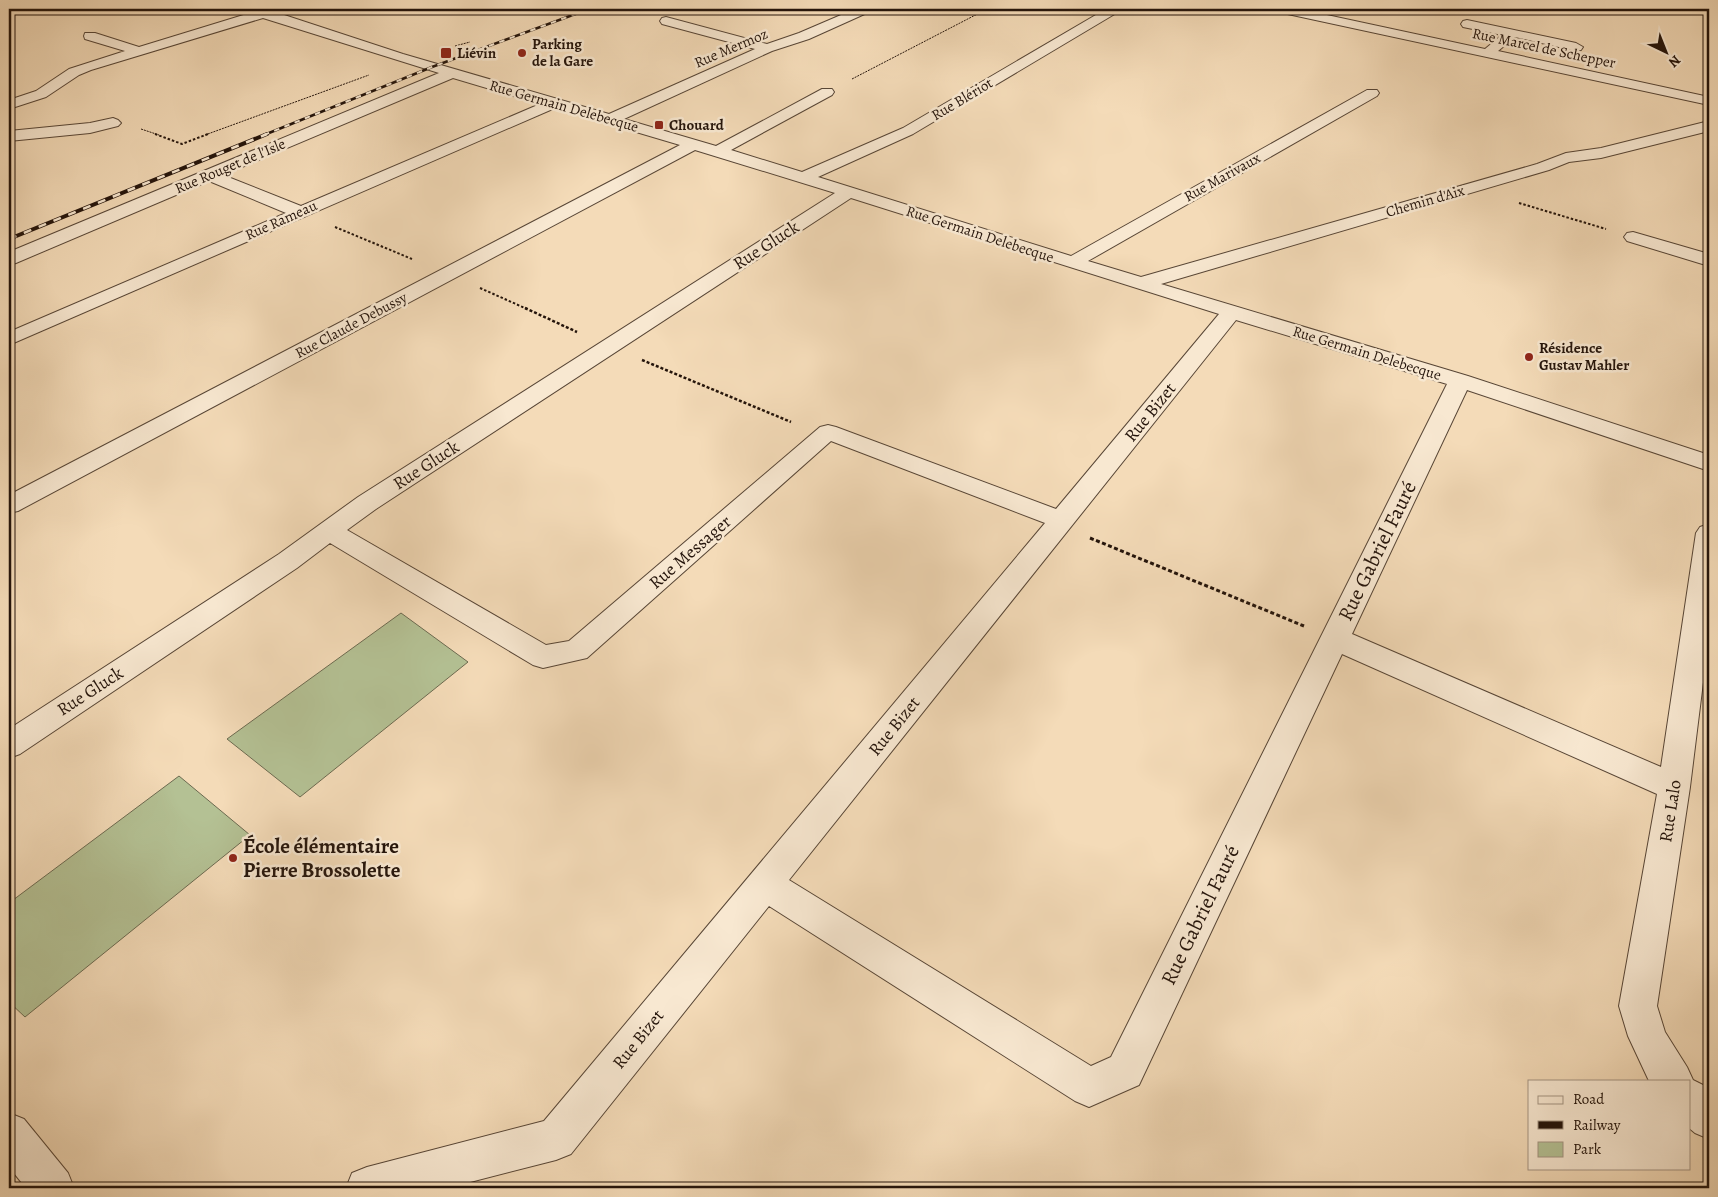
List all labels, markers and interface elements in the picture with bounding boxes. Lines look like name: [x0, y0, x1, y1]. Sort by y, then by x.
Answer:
street label: Rue Mermoz: [691, 23, 771, 72]
street label: Rue Marcel de Schepper: [1471, 23, 1618, 73]
north arrow: [1640, 28, 1690, 78]
place label: Parking de la Gare: [532, 34, 593, 71]
place label: Liévin: [457, 43, 497, 63]
marker: Liévin: [439, 46, 453, 60]
marker: Parking de la Gare: [516, 47, 528, 59]
text: N: [1664, 51, 1685, 72]
street label: Rue Blériot: [928, 73, 996, 125]
street label: Rue Germain Delebecque: [487, 75, 641, 137]
place label: Chouard: [669, 115, 725, 135]
marker: Chouard: [653, 119, 665, 131]
street label: Rue Rouget de l'Isle: [172, 134, 289, 198]
street label: Rue Marivaux: [1180, 148, 1264, 206]
street label: Chemin d'Aix: [1383, 180, 1467, 222]
street label: Rue Rameau: [242, 195, 321, 245]
street label: Rue Germain Delebecque: [904, 201, 1057, 267]
street label: Rue Gluck: [728, 215, 804, 275]
street label: Rue Claude Debussy: [291, 287, 411, 363]
street label: Rue Germain Delebecque: [1290, 321, 1444, 385]
place label: Résidence Gustav Mahler: [1539, 338, 1629, 375]
marker: Résidence Gustav Mahler: [1523, 351, 1535, 363]
street label: Rue Bizet: [1119, 377, 1181, 447]
street label: Rue Gluck: [388, 435, 464, 495]
street label: Rue Gabriel Fauré: [1331, 476, 1423, 626]
street label: Rue Messager: [644, 510, 736, 594]
street label: Rue Gluck: [52, 661, 128, 721]
street label: Rue Bizet: [863, 691, 925, 761]
street label: Rue Lalo: [1653, 778, 1687, 844]
place label: École élémentaire Pierre Brossolette: [243, 832, 401, 884]
street label: Rue Gabriel Fauré: [1154, 840, 1246, 990]
marker: École élémentaire Pierre Brossolette: [227, 852, 239, 864]
street label: Rue Bizet: [607, 1004, 669, 1074]
legend: [1528, 1080, 1690, 1170]
text: Road: [1573, 1089, 1605, 1109]
text: Railway: [1573, 1115, 1621, 1135]
text: Park: [1573, 1139, 1602, 1159]

